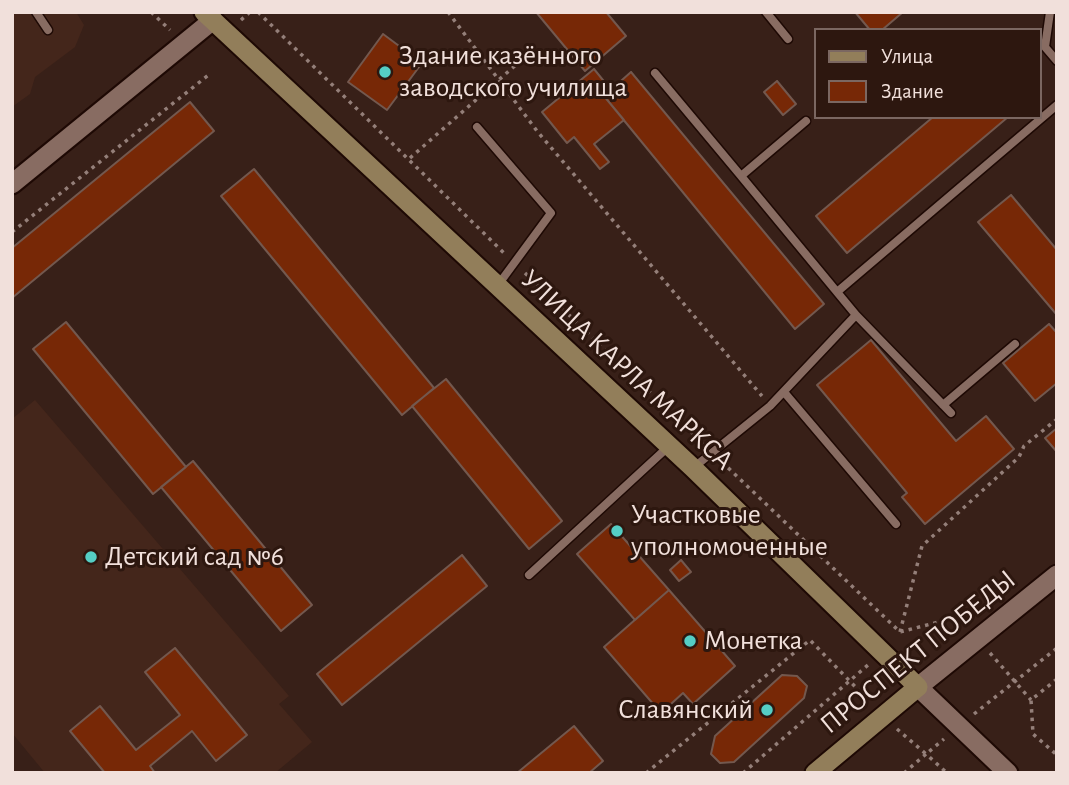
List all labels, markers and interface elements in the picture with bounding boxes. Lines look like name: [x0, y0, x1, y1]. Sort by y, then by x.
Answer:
legend: [814, 28, 1041, 119]
place label: Здание казённого заводского училища: [399, 39, 627, 105]
text: Улица: [881, 46, 933, 67]
marker: Здание казённого заводского училища: [377, 64, 393, 80]
text: Здание: [881, 81, 944, 102]
street label: УЛИЦА КАРЛА МАРКСА: [514, 263, 740, 477]
place label: Участковые уполномоченные: [631, 498, 828, 564]
marker: Участковые уполномоченные: [609, 523, 625, 539]
place label: Детский сад №6: [105, 540, 284, 574]
marker: Детский сад №6: [83, 549, 99, 565]
street label: ПРОСПЕКТ ПОБЕДЫ: [813, 563, 1023, 741]
place label: Монетка: [704, 624, 803, 658]
marker: Монетка: [682, 633, 698, 649]
place label: Славянский: [618, 693, 753, 727]
marker: Славянский: [759, 702, 775, 718]

